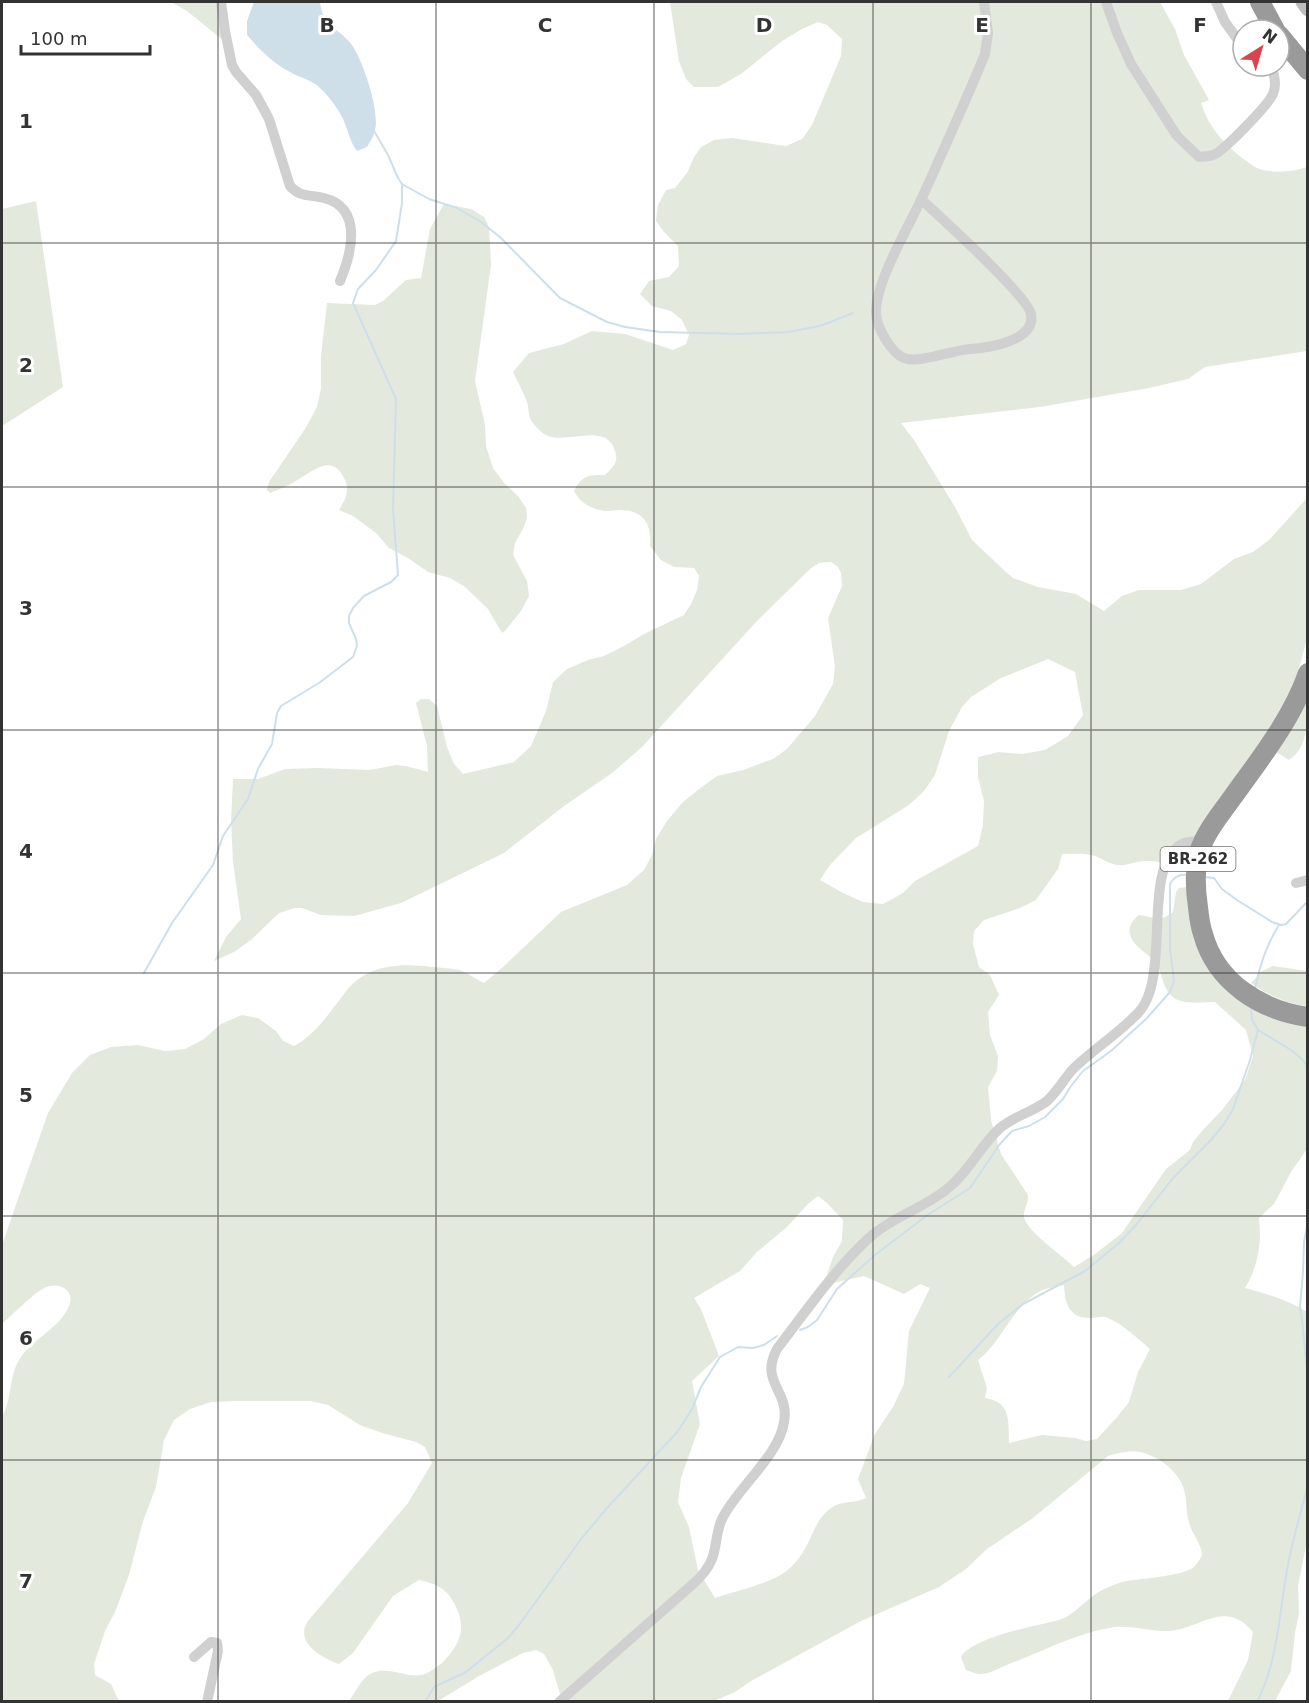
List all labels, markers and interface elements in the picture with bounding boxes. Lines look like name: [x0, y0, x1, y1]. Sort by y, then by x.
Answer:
text: B: [319, 13, 335, 37]
text: C: [538, 13, 552, 37]
text: D: [756, 13, 772, 37]
text: E: [975, 13, 989, 37]
text: F: [1193, 13, 1207, 37]
scale bar: [21, 18, 150, 56]
north arrow: [1231, 18, 1291, 78]
text: N: [1259, 25, 1281, 48]
text: 100 m: [30, 28, 88, 49]
text: 1: [19, 109, 33, 133]
text: 2: [19, 353, 33, 377]
text: 3: [19, 596, 33, 620]
text: 4: [19, 839, 33, 863]
road number: BR-262: [1160, 847, 1236, 871]
text: 5: [19, 1083, 33, 1107]
text: 6: [19, 1326, 33, 1350]
text: 7: [19, 1569, 33, 1593]

